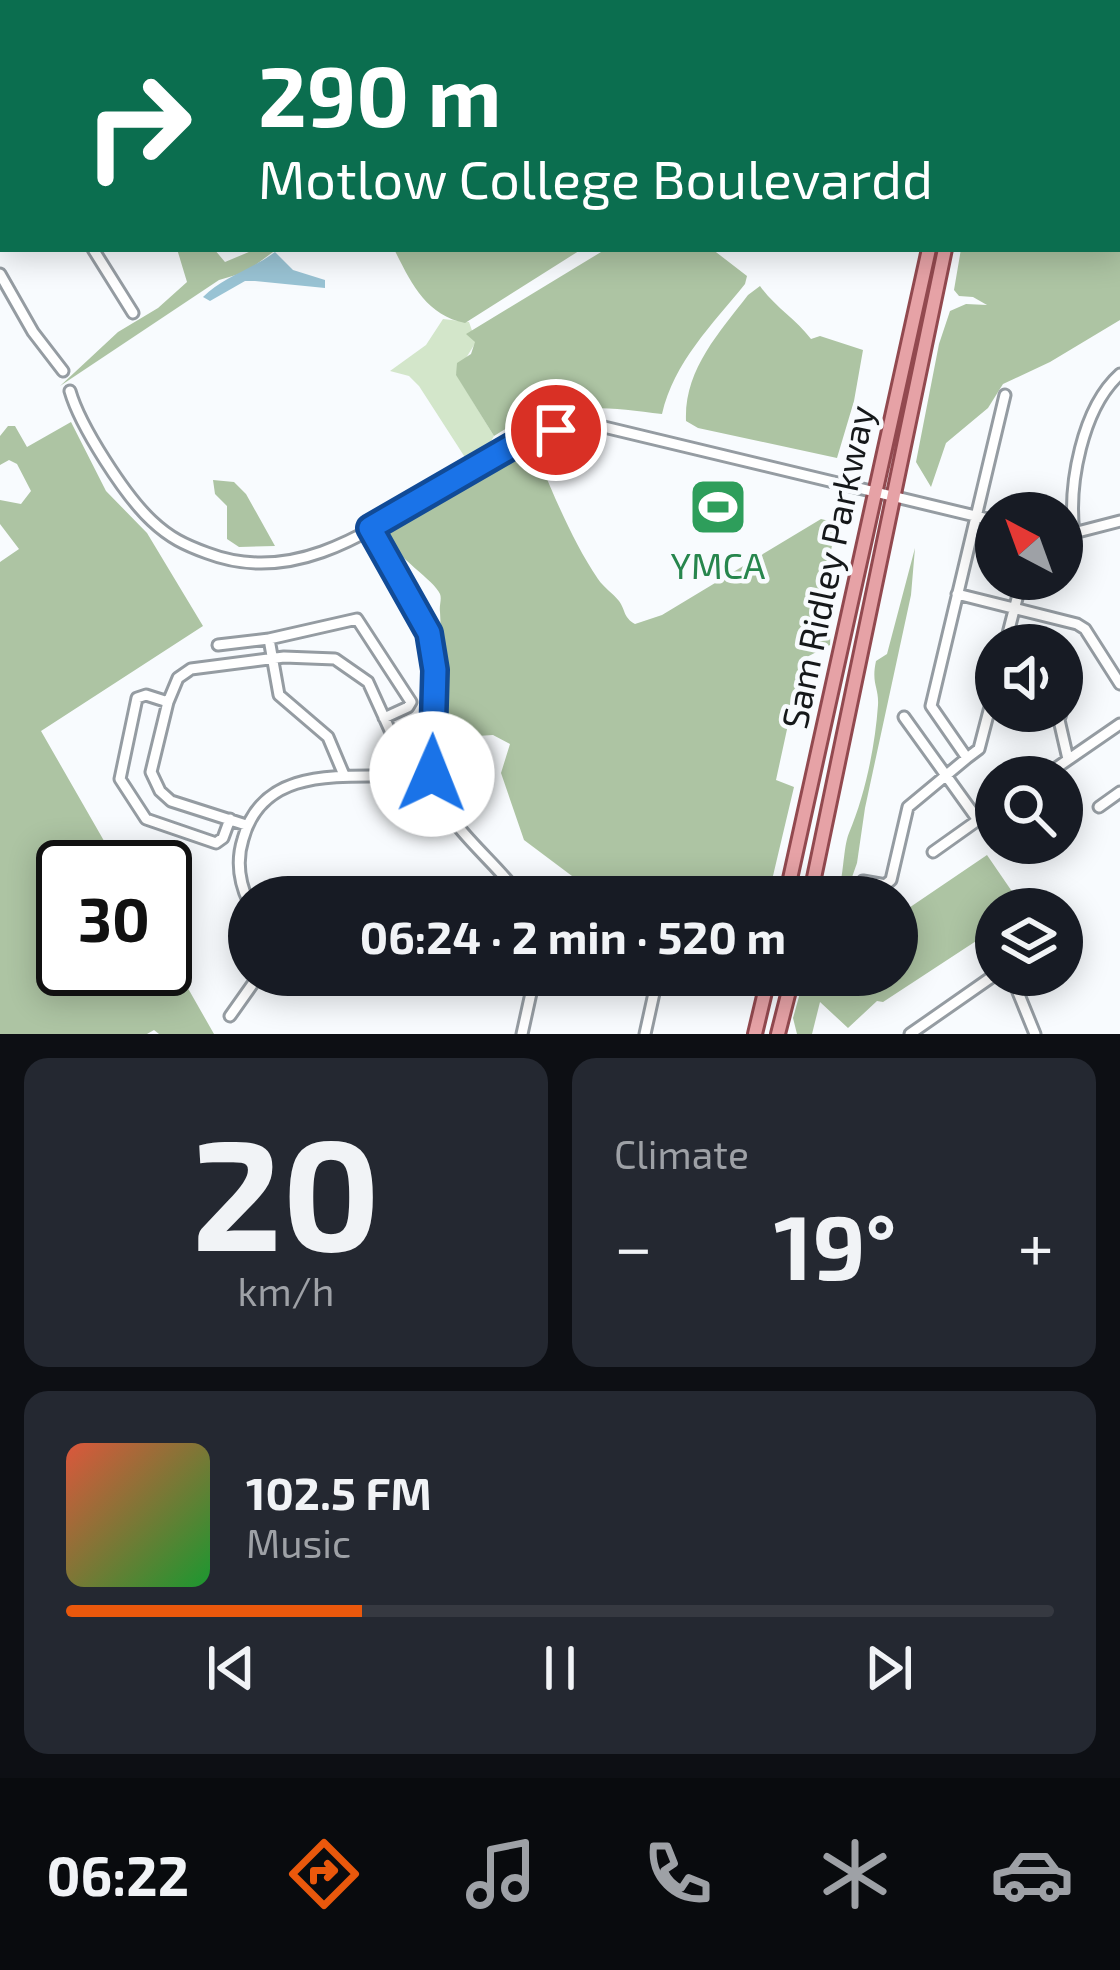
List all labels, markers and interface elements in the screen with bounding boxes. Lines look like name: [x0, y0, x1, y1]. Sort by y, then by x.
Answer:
text: 290 m: [258, 43, 502, 144]
icon: right: [60, 48, 216, 204]
text: Motlow College Boulevardd: [258, 145, 933, 210]
pin: [505, 379, 607, 481]
icon: arrive: [523, 397, 589, 463]
street label: Sam Ridley Parkway: [771, 401, 882, 732]
sports icon: YMCA: [687, 476, 749, 538]
north arrow: [975, 492, 1083, 600]
map controls: [975, 492, 1083, 996]
place label: YMCA: [671, 543, 766, 586]
button: sound: [975, 624, 1083, 732]
position arrow: [369, 711, 495, 837]
button: search: [975, 756, 1083, 864]
speed limit sign: 30: [36, 840, 192, 996]
button: layers: [975, 888, 1083, 996]
text: 06:24 · 2 min · 520 m: [360, 909, 786, 963]
text: 20: [191, 1095, 381, 1282]
text: Climate: [614, 1130, 749, 1177]
text: 19°: [774, 1190, 897, 1298]
text: −: [614, 1205, 653, 1284]
text: +: [1018, 1205, 1054, 1284]
text: km/h: [238, 1267, 334, 1314]
text: 102.5 FM: [246, 1465, 432, 1519]
text: Music: [246, 1519, 351, 1566]
icon: previous: [198, 1635, 264, 1701]
icon: pause: [527, 1635, 593, 1701]
icon: next: [856, 1635, 922, 1701]
icon: directions: [282, 1832, 366, 1916]
icon: music: [459, 1832, 543, 1916]
icon: phone: [636, 1832, 720, 1916]
icon: climate: [813, 1832, 897, 1916]
icon: car: [990, 1832, 1074, 1916]
text: 06:22: [46, 1842, 189, 1907]

